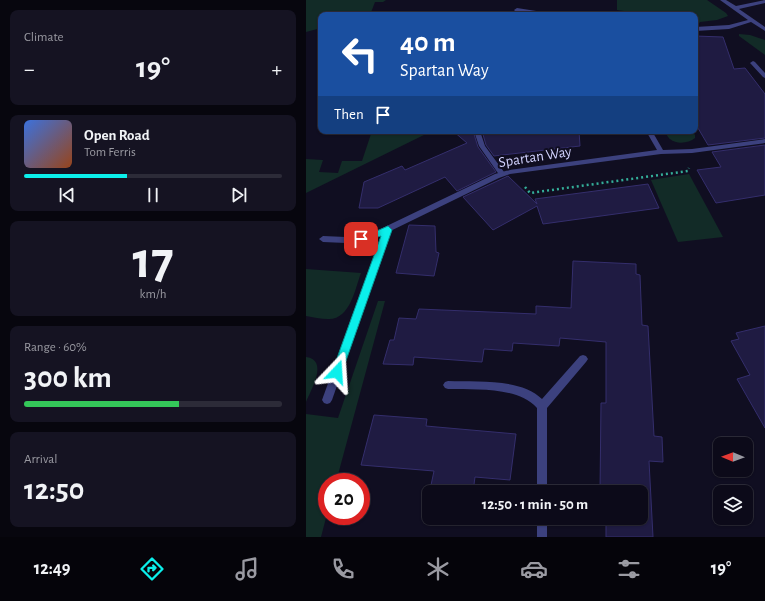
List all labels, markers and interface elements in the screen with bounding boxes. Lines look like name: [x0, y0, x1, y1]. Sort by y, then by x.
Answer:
icon: left: [334, 28, 386, 80]
text: 40 m: [400, 29, 456, 57]
text: Climate: [24, 31, 63, 44]
text: 19°: [136, 53, 170, 83]
text: −: [24, 58, 35, 80]
text: +: [271, 58, 282, 80]
text: Spartan Way: [400, 62, 489, 80]
icon: arrive: [372, 104, 394, 126]
text: Then: [334, 107, 364, 122]
text: Open Road: [84, 128, 150, 143]
street label: Spartan Way: [497, 144, 573, 170]
text: Tom Ferris: [84, 146, 136, 159]
icon: previous: [56, 184, 78, 206]
icon: pause: [142, 184, 164, 206]
icon: next: [228, 184, 250, 206]
pin: [344, 222, 378, 256]
icon: arrive: [350, 228, 372, 250]
text: 17: [132, 235, 174, 287]
text: km/h: [140, 288, 166, 301]
text: Range · 60%: [24, 341, 87, 354]
position arrow: [316, 351, 358, 393]
text: 300 km: [24, 363, 112, 393]
north arrow: [713, 437, 753, 477]
map controls: [713, 437, 753, 525]
text: Arrival: [24, 453, 57, 466]
speed limit sign: 20: [318, 473, 370, 525]
text: 12:50: [24, 475, 84, 505]
button: layers: [713, 485, 753, 525]
text: 12:50 · 1 min · 50 m: [482, 497, 588, 512]
icon: directions: [138, 555, 166, 583]
icon: music: [233, 555, 261, 583]
icon: phone: [329, 555, 357, 583]
icon: climate: [424, 555, 452, 583]
icon: car: [520, 555, 548, 583]
icon: filters: [615, 555, 643, 583]
text: 12:49: [34, 560, 71, 578]
text: 19°: [711, 560, 731, 578]

